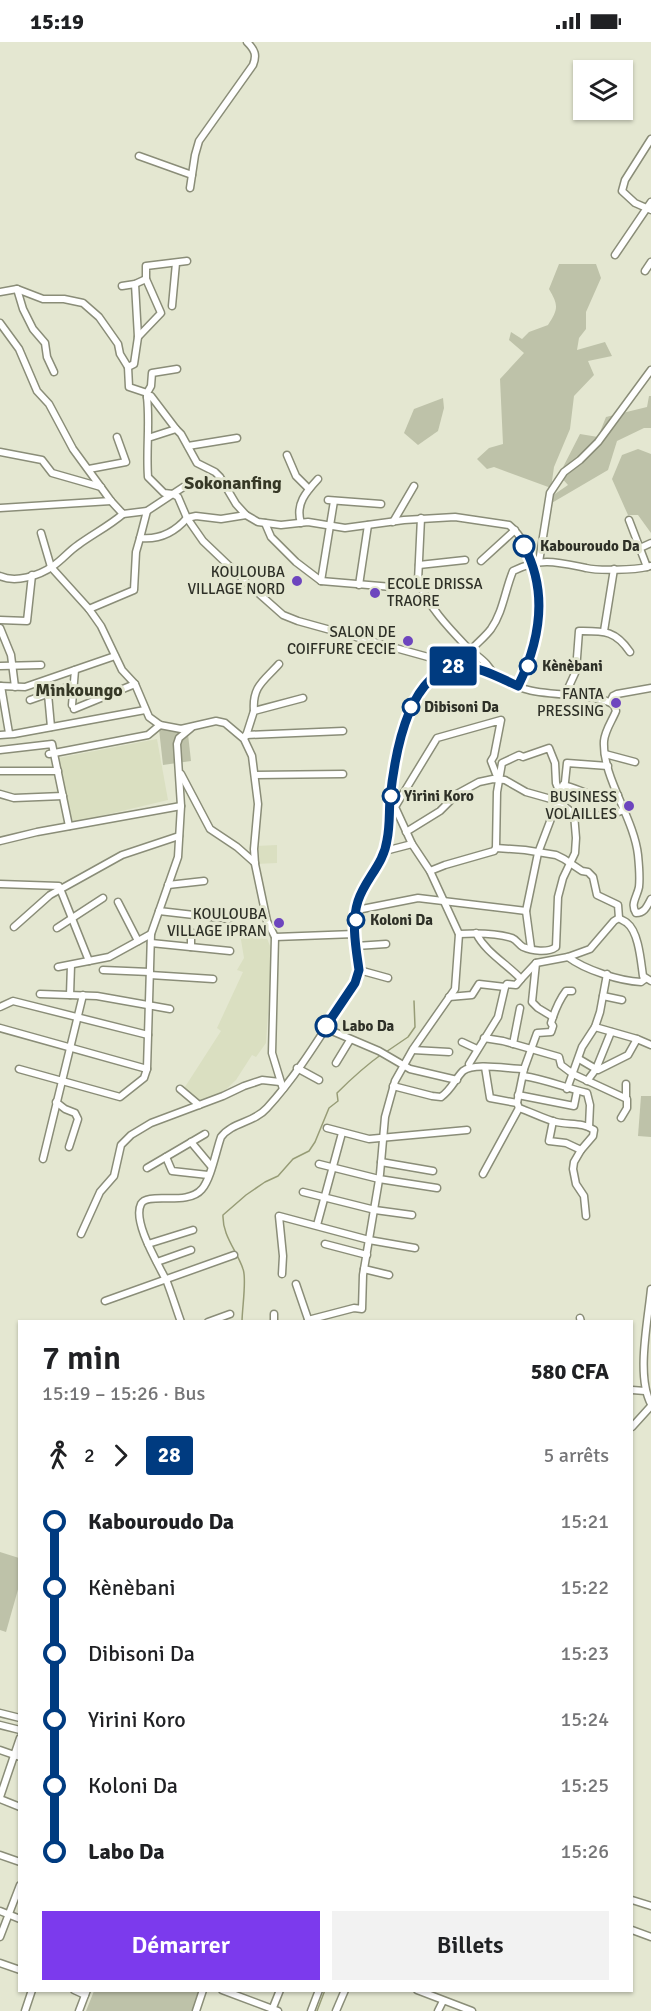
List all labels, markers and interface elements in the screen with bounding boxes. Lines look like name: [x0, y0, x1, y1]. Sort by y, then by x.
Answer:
text: 15:19: [30, 8, 84, 35]
map controls: [573, 60, 633, 120]
button: layers: [573, 60, 633, 120]
district label: Sokonanfing: [184, 472, 282, 494]
marker: Kabouroudo Da: [513, 535, 535, 557]
place label: Kabouroudo Da: [540, 537, 640, 555]
place label: KOULOUBA VILLAGE NORD: [187, 563, 285, 598]
marker: KOULOUBA VILLAGE NORD: [290, 574, 304, 588]
place label: ECOLE DRISSA TRAORE: [387, 575, 483, 610]
marker: ECOLE DRISSA TRAORE: [368, 586, 382, 600]
place label: SALON DE COIFFURE CECIE: [287, 623, 396, 658]
marker: SALON DE COIFFURE CECIE: [401, 634, 415, 648]
line badge: 28: [426, 646, 480, 686]
text: 28: [442, 653, 464, 679]
marker: Kènèbani: [519, 657, 537, 675]
place label: Kènèbani: [542, 657, 603, 675]
district label: Minkoungo: [35, 679, 123, 701]
place label: FANTA PRESSING: [537, 685, 604, 720]
marker: FANTA PRESSING: [609, 696, 623, 710]
marker: Dibisoni Da: [402, 698, 420, 716]
place label: Dibisoni Da: [424, 698, 499, 716]
marker: Yirini Koro: [382, 787, 400, 805]
place label: Yirini Koro: [403, 787, 474, 805]
place label: BUSINESS VOLAILLES: [545, 788, 617, 823]
marker: BUSINESS VOLAILLES: [622, 799, 636, 813]
place label: KOULOUBA VILLAGE IPRAN: [167, 905, 267, 940]
marker: Koloni Da: [347, 911, 365, 929]
place label: Koloni Da: [370, 911, 433, 929]
marker: KOULOUBA VILLAGE IPRAN: [272, 916, 286, 930]
marker: Labo Da: [315, 1015, 337, 1037]
place label: Labo Da: [342, 1017, 395, 1035]
text: 7 min: [42, 1338, 121, 1379]
text: 580 CFA: [531, 1358, 609, 1385]
text: 15:19 – 15:26 · Bus: [42, 1381, 205, 1406]
icon: walk: [42, 1439, 75, 1472]
icon: forward: [104, 1439, 137, 1472]
text: 28: [158, 1442, 181, 1468]
text: 2: [84, 1443, 95, 1468]
text: 5 arrêts: [544, 1443, 609, 1468]
text: Kabouroudo Da: [88, 1508, 234, 1535]
text: 15:21: [560, 1509, 609, 1534]
text: Kènèbani: [88, 1574, 176, 1601]
text: 15:22: [560, 1575, 609, 1600]
text: Dibisoni Da: [88, 1640, 195, 1667]
text: 15:23: [560, 1641, 609, 1666]
text: Yirini Koro: [88, 1706, 186, 1733]
text: 15:24: [560, 1707, 609, 1732]
text: Koloni Da: [88, 1772, 178, 1799]
text: 15:25: [560, 1773, 609, 1798]
text: Labo Da: [88, 1838, 165, 1865]
text: 15:26: [560, 1839, 609, 1864]
button: Démarrer: [42, 1911, 320, 1980]
button: Billets: [332, 1911, 609, 1980]

